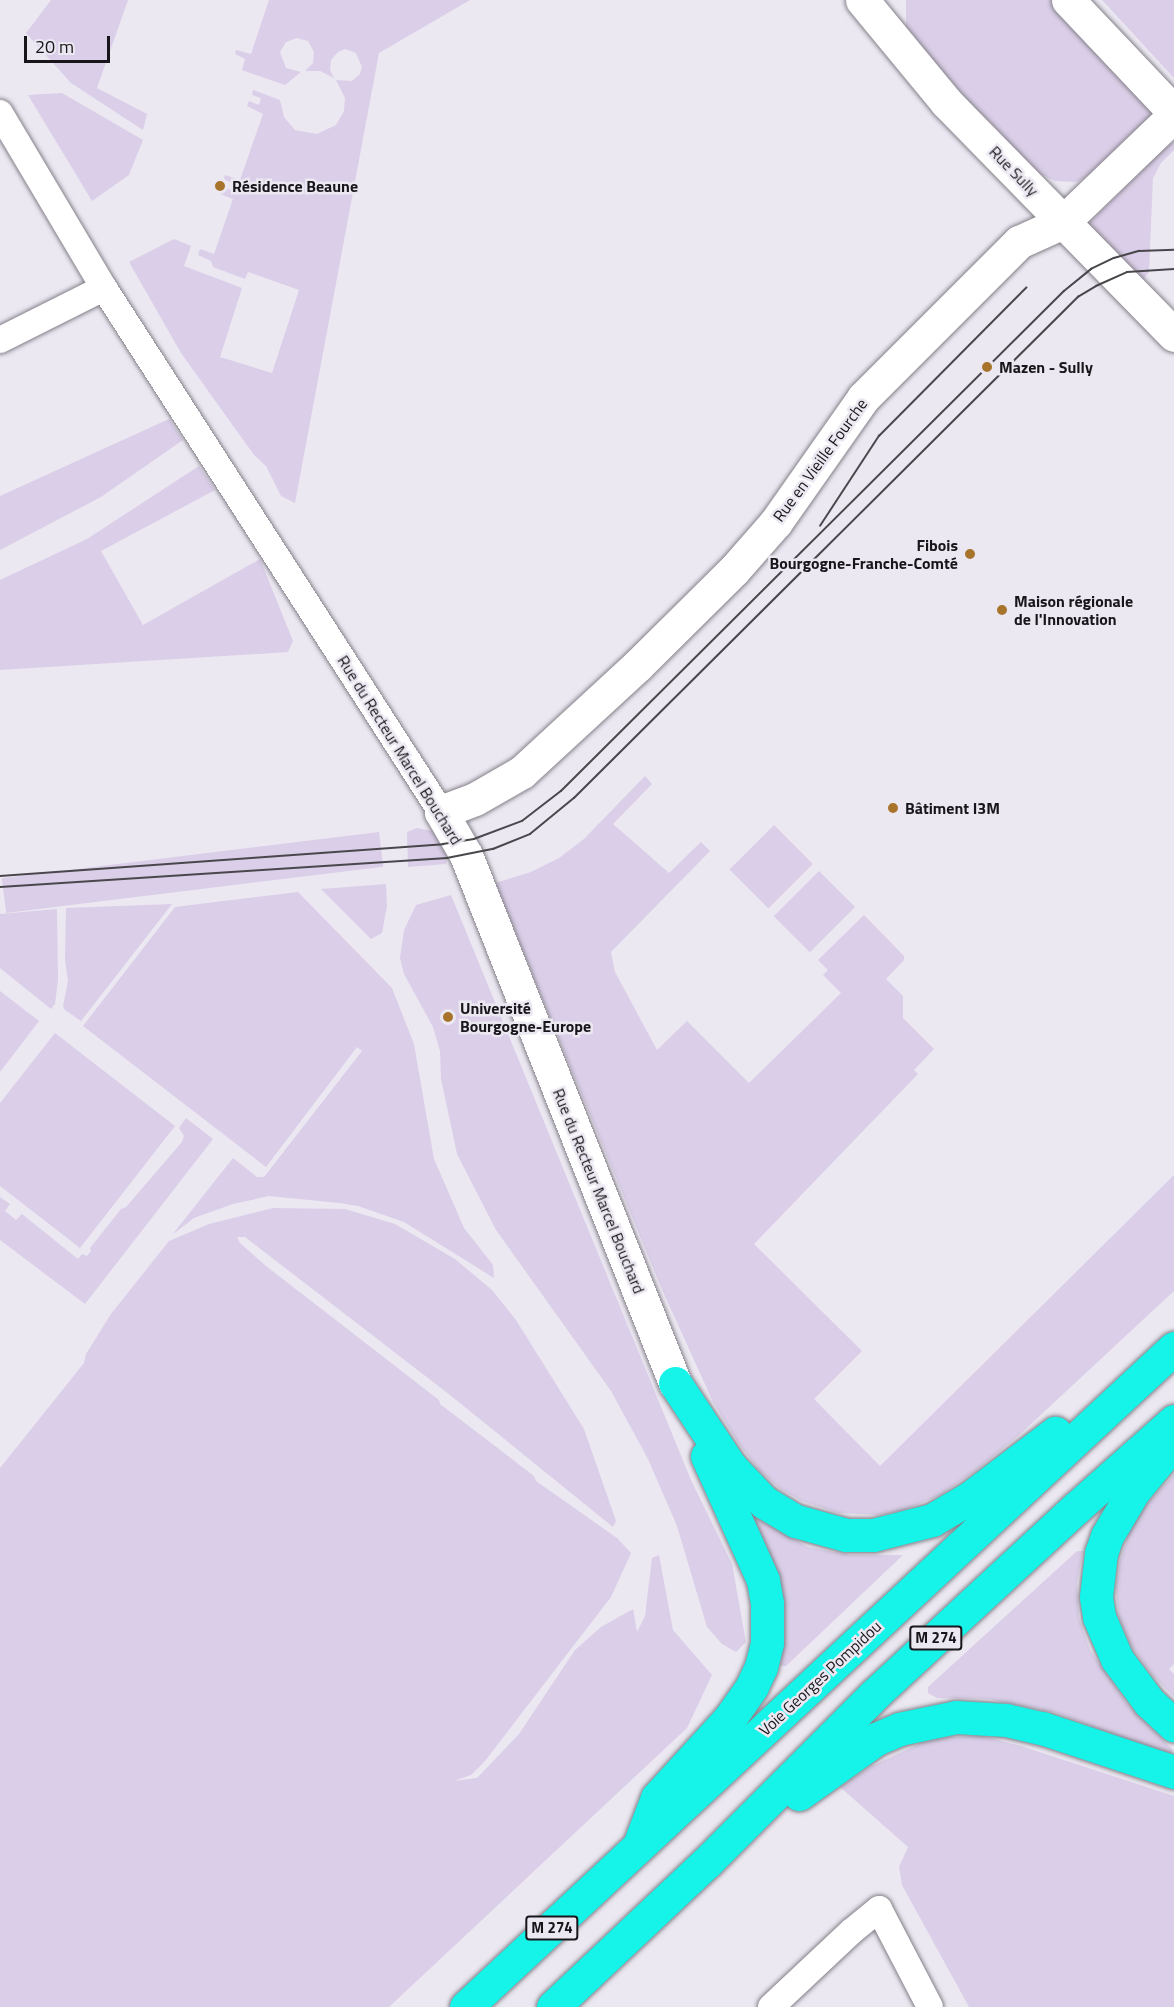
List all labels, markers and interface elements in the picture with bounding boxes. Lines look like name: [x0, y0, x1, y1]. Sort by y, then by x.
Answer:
scale bar: [27, 24, 112, 62]
text: 20 m: [35, 33, 74, 60]
street label: Rue Sully: [985, 142, 1043, 200]
place label: Résidence Beaune: [232, 176, 358, 196]
marker: Résidence Beaune: [213, 179, 227, 193]
place label: Mazen - Sully: [999, 357, 1093, 377]
marker: Mazen - Sully: [980, 360, 994, 374]
street label: Rue en Vieille Fourche: [769, 395, 871, 525]
place label: Fibois Bourgogne-Franche-Comté: [769, 535, 958, 573]
marker: Fibois Bourgogne-Franche-Comté: [963, 547, 977, 561]
place label: Maison régionale de l'Innovation: [1014, 591, 1133, 629]
marker: Maison régionale de l'Innovation: [995, 603, 1009, 617]
street label: Rue du Recteur Marcel Bouchard: [334, 652, 466, 848]
place label: Bâtiment I3M: [905, 798, 1000, 818]
marker: Bâtiment I3M: [886, 801, 900, 815]
place label: Université Bourgogne-Europe: [460, 998, 591, 1036]
marker: Université Bourgogne-Europe: [441, 1010, 455, 1024]
street label: Rue du Recteur Marcel Bouchard: [549, 1086, 649, 1296]
street label: Voie Georges Pompidou: [755, 1616, 885, 1740]
road number: M 274: [909, 1626, 963, 1650]
road number: M 274: [525, 1916, 579, 1940]

